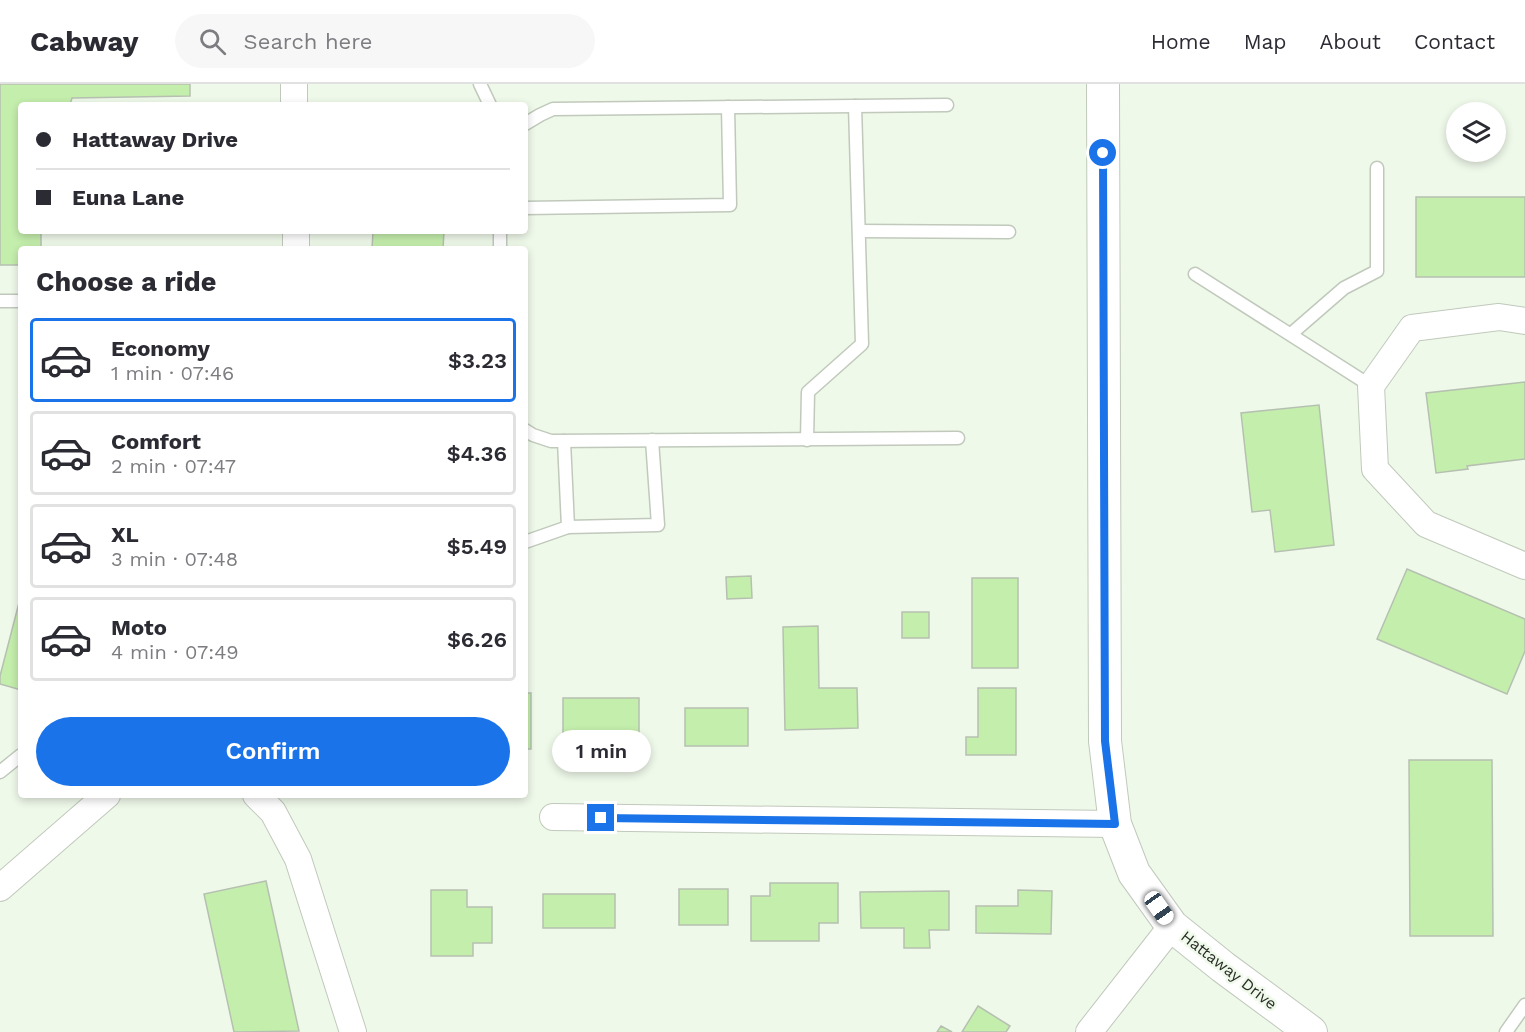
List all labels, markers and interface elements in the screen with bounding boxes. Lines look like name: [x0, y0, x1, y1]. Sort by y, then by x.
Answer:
search box: [175, 14, 595, 68]
text: Cabway: [30, 25, 139, 58]
icon: search: [196, 25, 229, 58]
text: Search here: [244, 29, 373, 54]
text: Home: [1151, 29, 1211, 54]
text: Map: [1244, 29, 1287, 54]
text: About: [1320, 29, 1381, 54]
text: Contact: [1414, 29, 1495, 54]
map controls: [1446, 102, 1506, 162]
button: layers: [1446, 102, 1506, 162]
text: Hattaway Drive: [72, 127, 238, 152]
route start: [1089, 139, 1116, 166]
text: Euna Lane: [72, 185, 184, 210]
text: Choose a ride: [36, 266, 216, 298]
icon: car: [39, 333, 93, 387]
text: Economy: [111, 336, 210, 361]
text: $3.23: [448, 348, 507, 373]
text: 1 min · 07:46: [111, 361, 234, 385]
icon: car: [39, 426, 93, 480]
text: Comfort: [111, 429, 201, 454]
text: $4.36: [447, 441, 507, 466]
text: 2 min · 07:47: [111, 454, 236, 478]
icon: car: [39, 519, 93, 573]
text: XL: [111, 522, 139, 547]
text: $5.49: [447, 534, 507, 559]
text: 3 min · 07:48: [111, 547, 238, 571]
icon: car: [39, 612, 93, 666]
text: Moto: [111, 615, 167, 640]
text: $6.26: [447, 627, 507, 652]
text: 4 min · 07:49: [111, 640, 239, 664]
button: Confirm: [36, 717, 510, 786]
callout: 1 min: [552, 731, 650, 773]
text: 1 min: [576, 739, 627, 763]
route end: [587, 804, 614, 831]
car: [1141, 888, 1177, 928]
street label: Hattaway Drive: [1177, 927, 1281, 1013]

